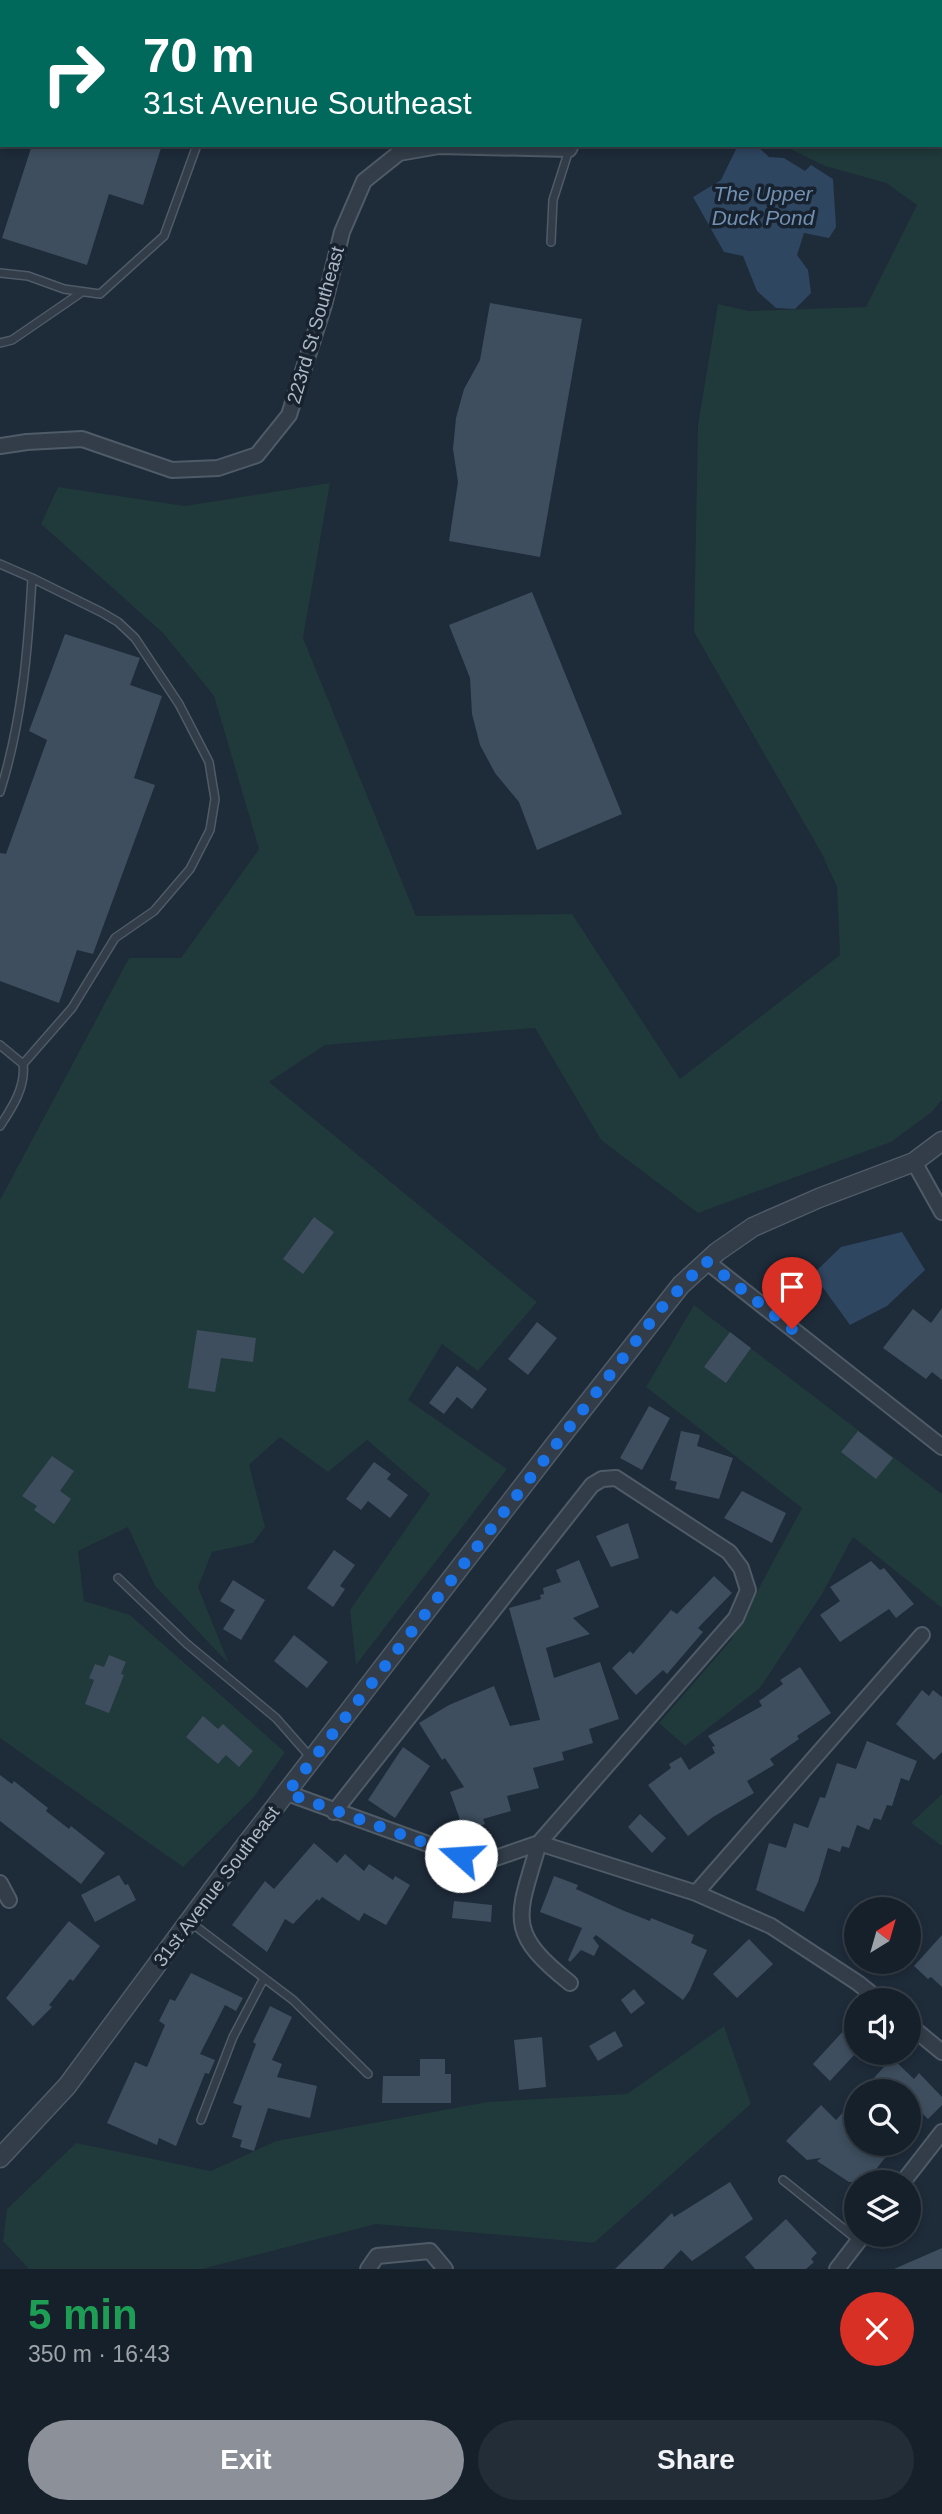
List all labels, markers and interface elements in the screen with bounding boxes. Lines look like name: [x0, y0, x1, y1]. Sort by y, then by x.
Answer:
icon: right: [28, 28, 119, 119]
text: 70 m: [143, 28, 255, 82]
text: 31st Avenue Southeast: [143, 85, 472, 121]
water label: The Upper Duck Pond: [712, 182, 816, 229]
street label: 223rd St Southeast: [283, 243, 348, 406]
pin: [762, 1257, 822, 1329]
icon: arrive: [773, 1268, 811, 1306]
street label: 31st Avenue Southeast: [149, 1802, 284, 1971]
position arrow: [424, 1819, 498, 1893]
north arrow: [844, 1897, 920, 1974]
map controls: [844, 1897, 921, 2247]
button: sound: [844, 1988, 921, 2065]
button: search: [844, 2079, 921, 2156]
button: layers: [844, 2170, 921, 2247]
text: 5 min: [28, 2291, 138, 2338]
button: close: [840, 2292, 914, 2366]
text: 350 m · 16:43: [28, 2341, 170, 2367]
button: Exit: [28, 2420, 464, 2500]
button: Share: [478, 2420, 914, 2500]

